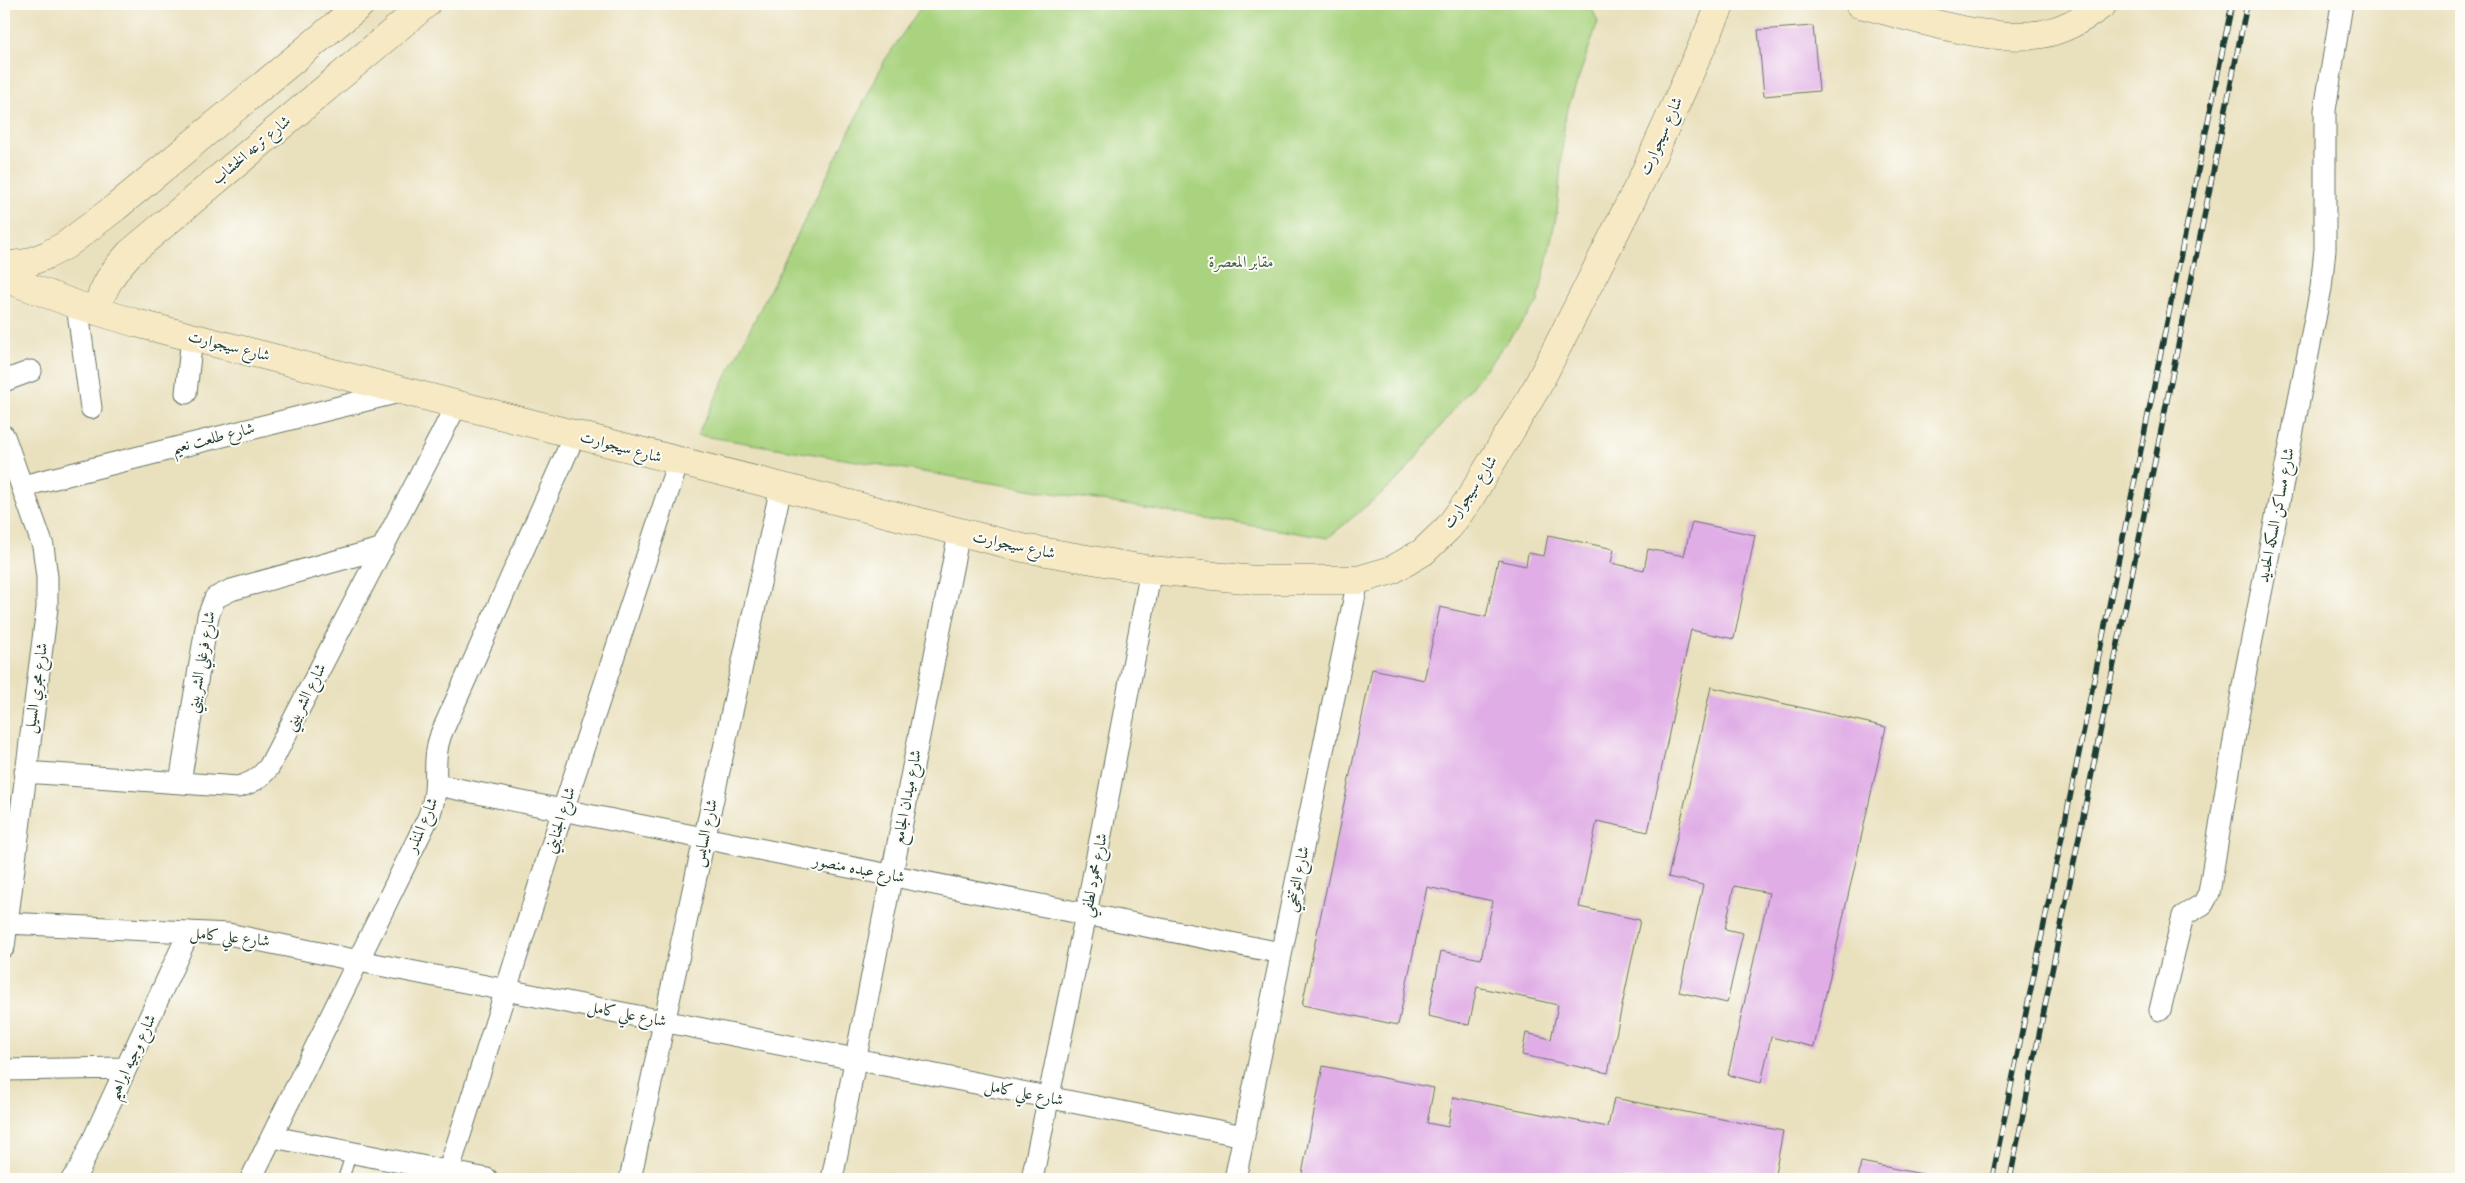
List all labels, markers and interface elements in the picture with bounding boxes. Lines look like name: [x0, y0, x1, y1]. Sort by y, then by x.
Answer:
street label: شارع سيجوارت: [1635, 94, 1690, 180]
street label: شارع ترعه الخشاب: [207, 111, 297, 191]
park label: مقابر المعصرة: [1209, 252, 1273, 272]
street label: شارع سيجوارت: [185, 326, 272, 369]
street label: شارع طلعت نعيم: [170, 418, 258, 464]
street label: شارع سيجوارت: [577, 426, 664, 470]
street label: شارع مساكن السكه الحديد: [2253, 446, 2302, 585]
street label: شارع سيجوارت: [1438, 452, 1504, 534]
street label: شارع سيجوارت: [970, 526, 1057, 566]
street label: شارع فرغلي الشربيني: [182, 609, 225, 716]
street label: شارع مجري السيل: [20, 641, 55, 735]
street label: شارع الشربيني: [280, 660, 335, 736]
street label: شارع ميدان الجامع: [888, 748, 931, 847]
street label: شارع الجنايني: [540, 784, 584, 857]
street label: شارع المنذر: [401, 794, 445, 859]
street label: شارع السايس: [688, 797, 725, 869]
street label: شارع محمود لطفي: [1076, 831, 1117, 920]
street label: شارع التوتنجي: [1280, 844, 1319, 915]
street label: شارع عبده منصور: [809, 850, 907, 891]
street label: شارع علي كامل: [189, 923, 271, 956]
street label: شارع علي كامل: [585, 997, 668, 1036]
street label: شارع وجيه ابراهيم: [103, 1011, 166, 1106]
street label: شارع علي كامل: [982, 1076, 1065, 1115]

